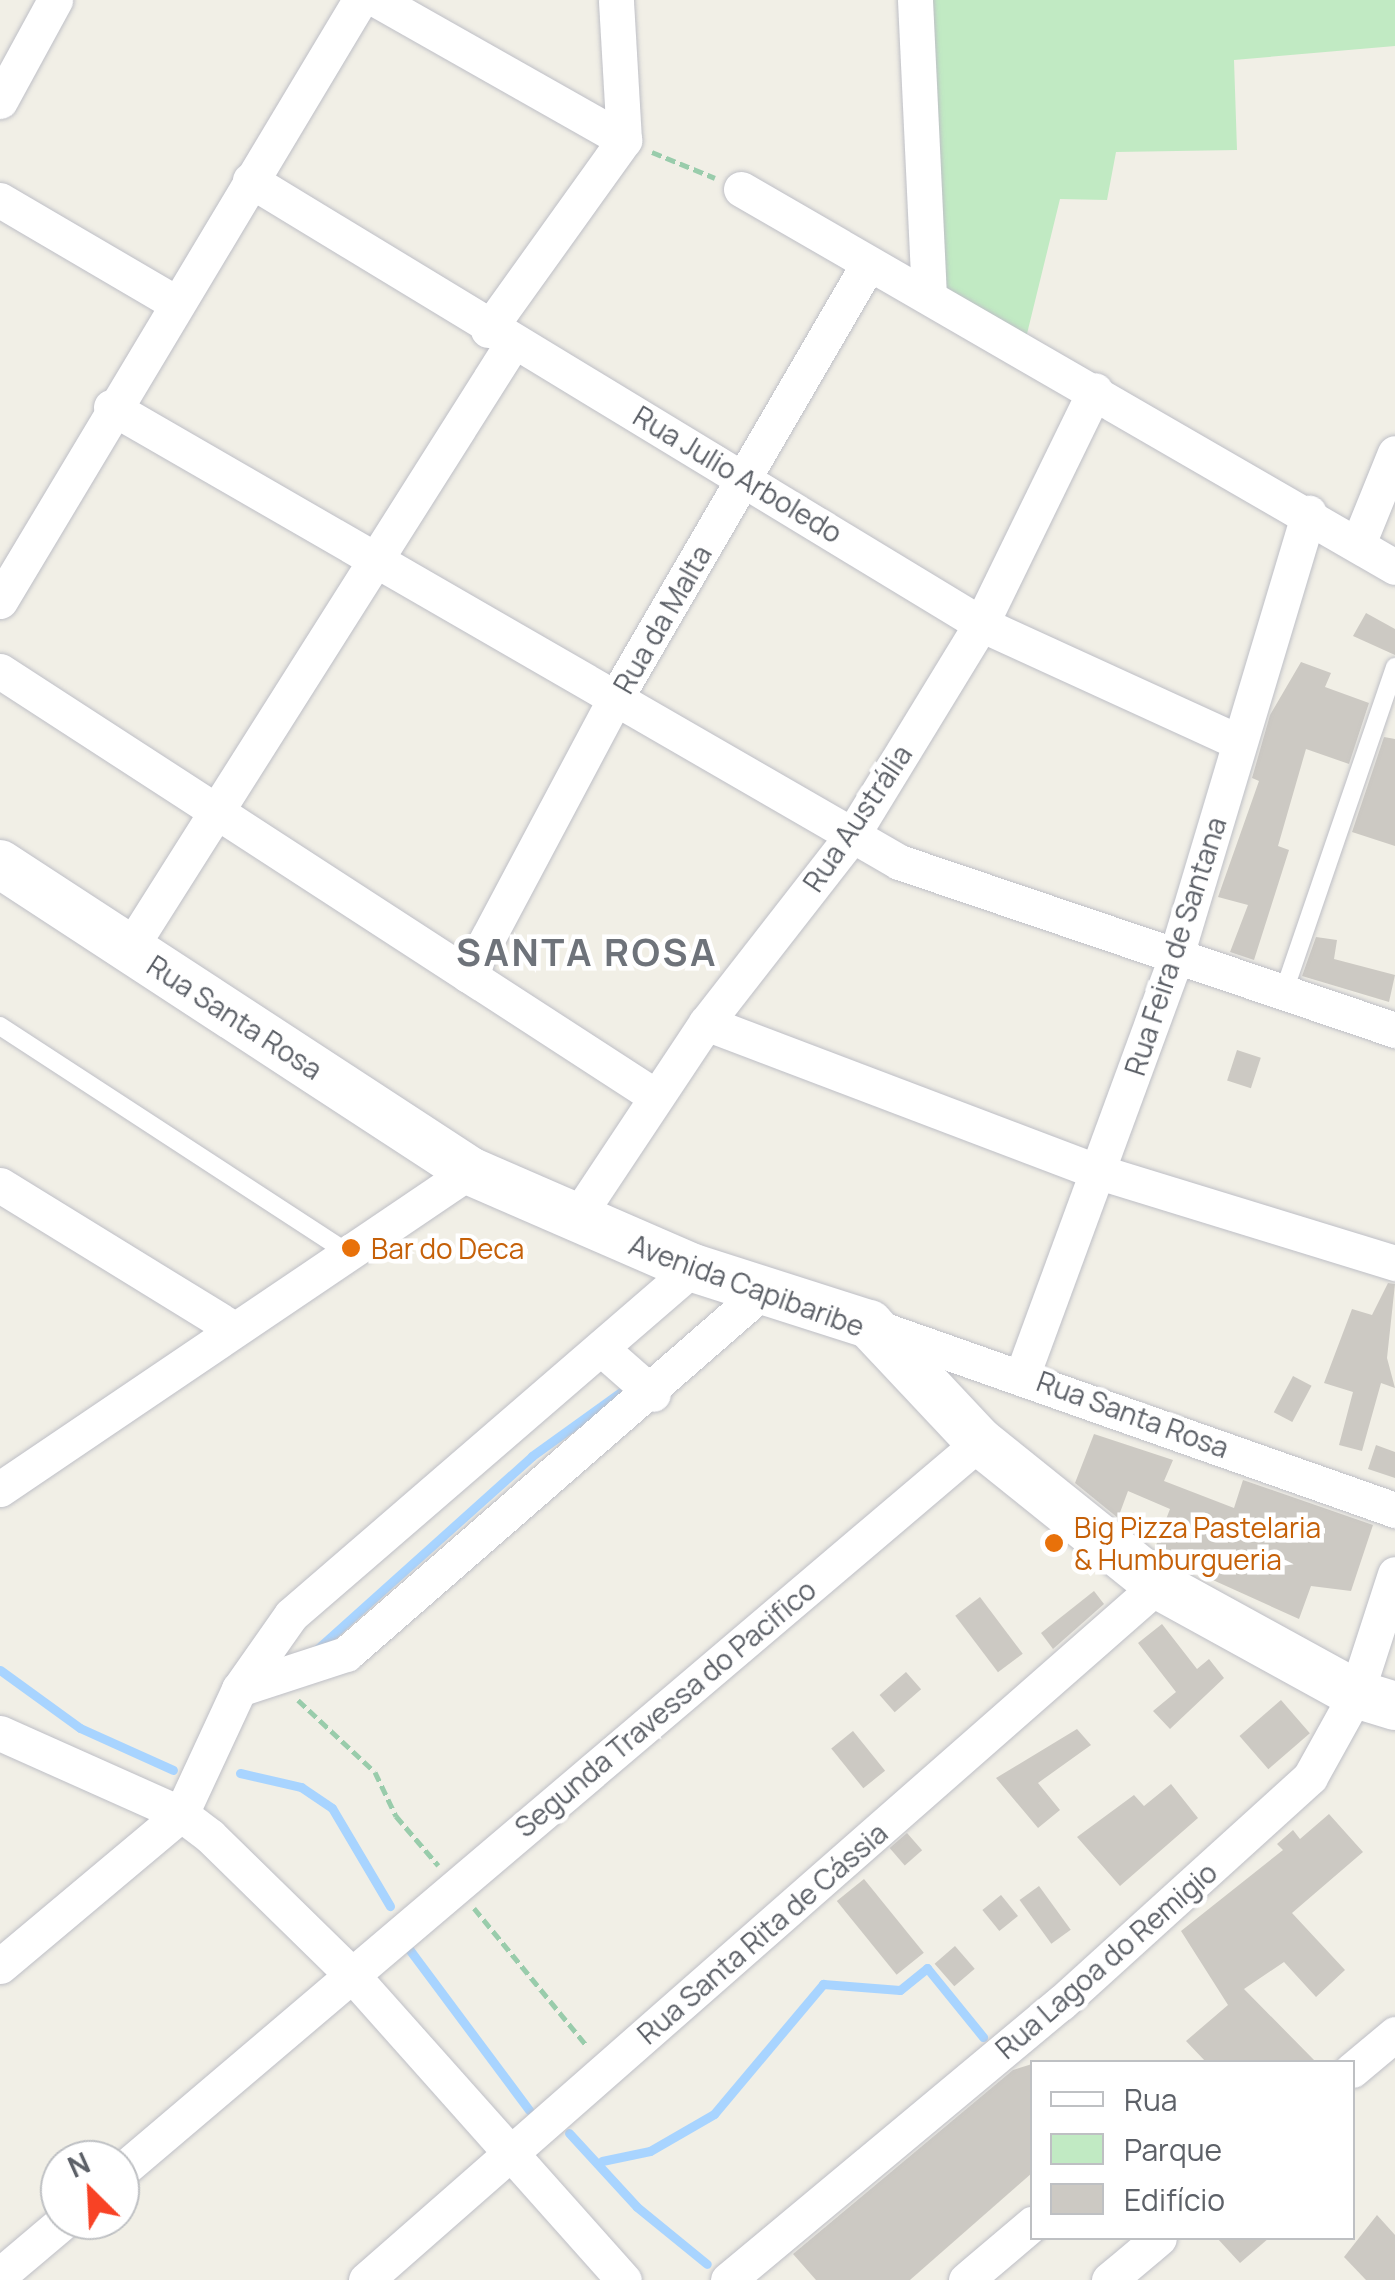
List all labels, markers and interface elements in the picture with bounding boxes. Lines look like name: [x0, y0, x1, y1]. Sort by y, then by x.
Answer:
street label: Rua Julio Arboledo: [628, 398, 848, 550]
street label: Rua da Malta: [606, 539, 718, 699]
street label: Rua Austrália: [796, 738, 918, 898]
street label: Rua Feira de Santana: [1117, 813, 1233, 1079]
district label: SANTA ROSA: [456, 929, 718, 975]
street label: Rua Santa Rosa: [141, 948, 329, 1086]
street label: Avenida Capibaribe: [625, 1227, 869, 1343]
place label: Bar do Deca: [371, 1231, 524, 1265]
marker: Bar do Deca: [340, 1237, 362, 1259]
street label: Rua Santa Rosa: [1033, 1364, 1233, 1464]
place label: Big Pizza Pastelaria & Humburgueria: [1074, 1510, 1321, 1576]
marker: Big Pizza Pastelaria & Humburgueria: [1043, 1532, 1065, 1554]
street label: Segunda Travessa do Pacifico: [508, 1572, 822, 1844]
street label: Rua Santa Rita de Cássia: [630, 1816, 894, 2050]
street label: Rua Lagoa do Remigio: [989, 1855, 1223, 2065]
legend: [1030, 2060, 1355, 2240]
text: Rua: [1124, 2079, 1177, 2120]
text: Parque: [1124, 2129, 1222, 2170]
north arrow: [40, 2140, 140, 2240]
text: N: [62, 2143, 96, 2186]
text: Edifício: [1124, 2179, 1225, 2220]

